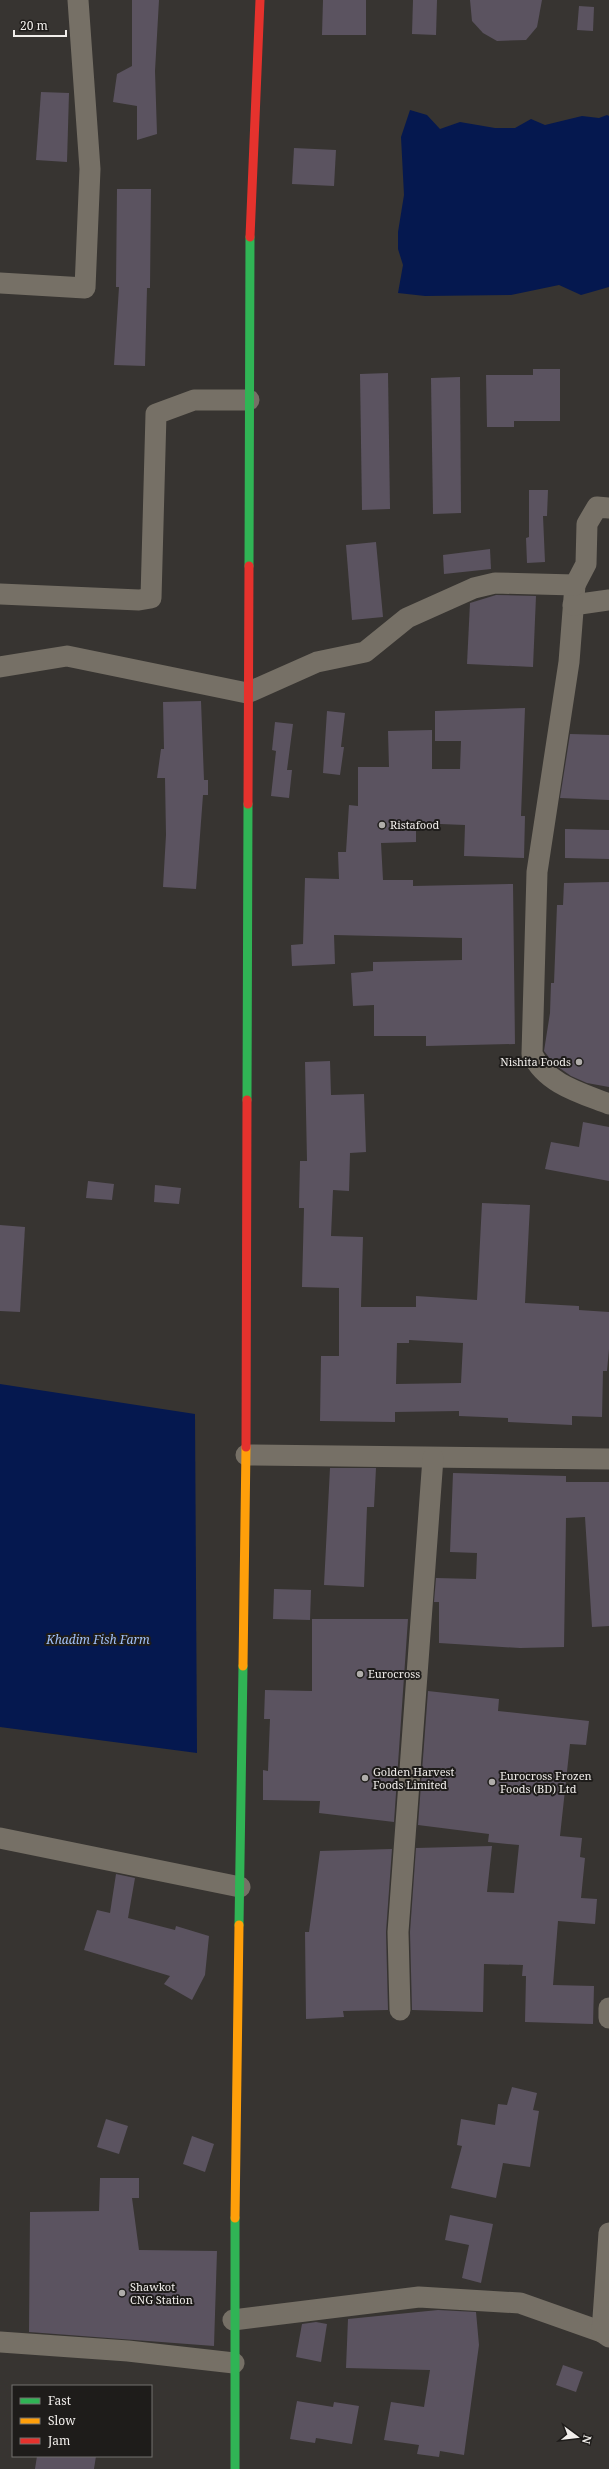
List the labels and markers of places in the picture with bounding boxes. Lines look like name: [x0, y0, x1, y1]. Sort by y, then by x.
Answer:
place label: Ristafood: [390, 817, 440, 832]
marker: Ristafood: [377, 820, 387, 830]
place label: Nishita Foods: [500, 1054, 571, 1069]
marker: Nishita Foods: [574, 1057, 584, 1067]
place label: Eurocross: [368, 1666, 420, 1681]
marker: Eurocross: [355, 1669, 365, 1679]
place label: Golden Harvest Foods Limited: [373, 1764, 455, 1792]
place label: Eurocross Frozen Foods (BD) Ltd: [500, 1768, 592, 1796]
marker: Golden Harvest Foods Limited: [360, 1773, 370, 1783]
marker: Eurocross Frozen Foods (BD) Ltd: [487, 1777, 497, 1787]
place label: Shawkot CNG Station: [130, 2279, 193, 2307]
marker: Shawkot CNG Station: [117, 2288, 127, 2298]

